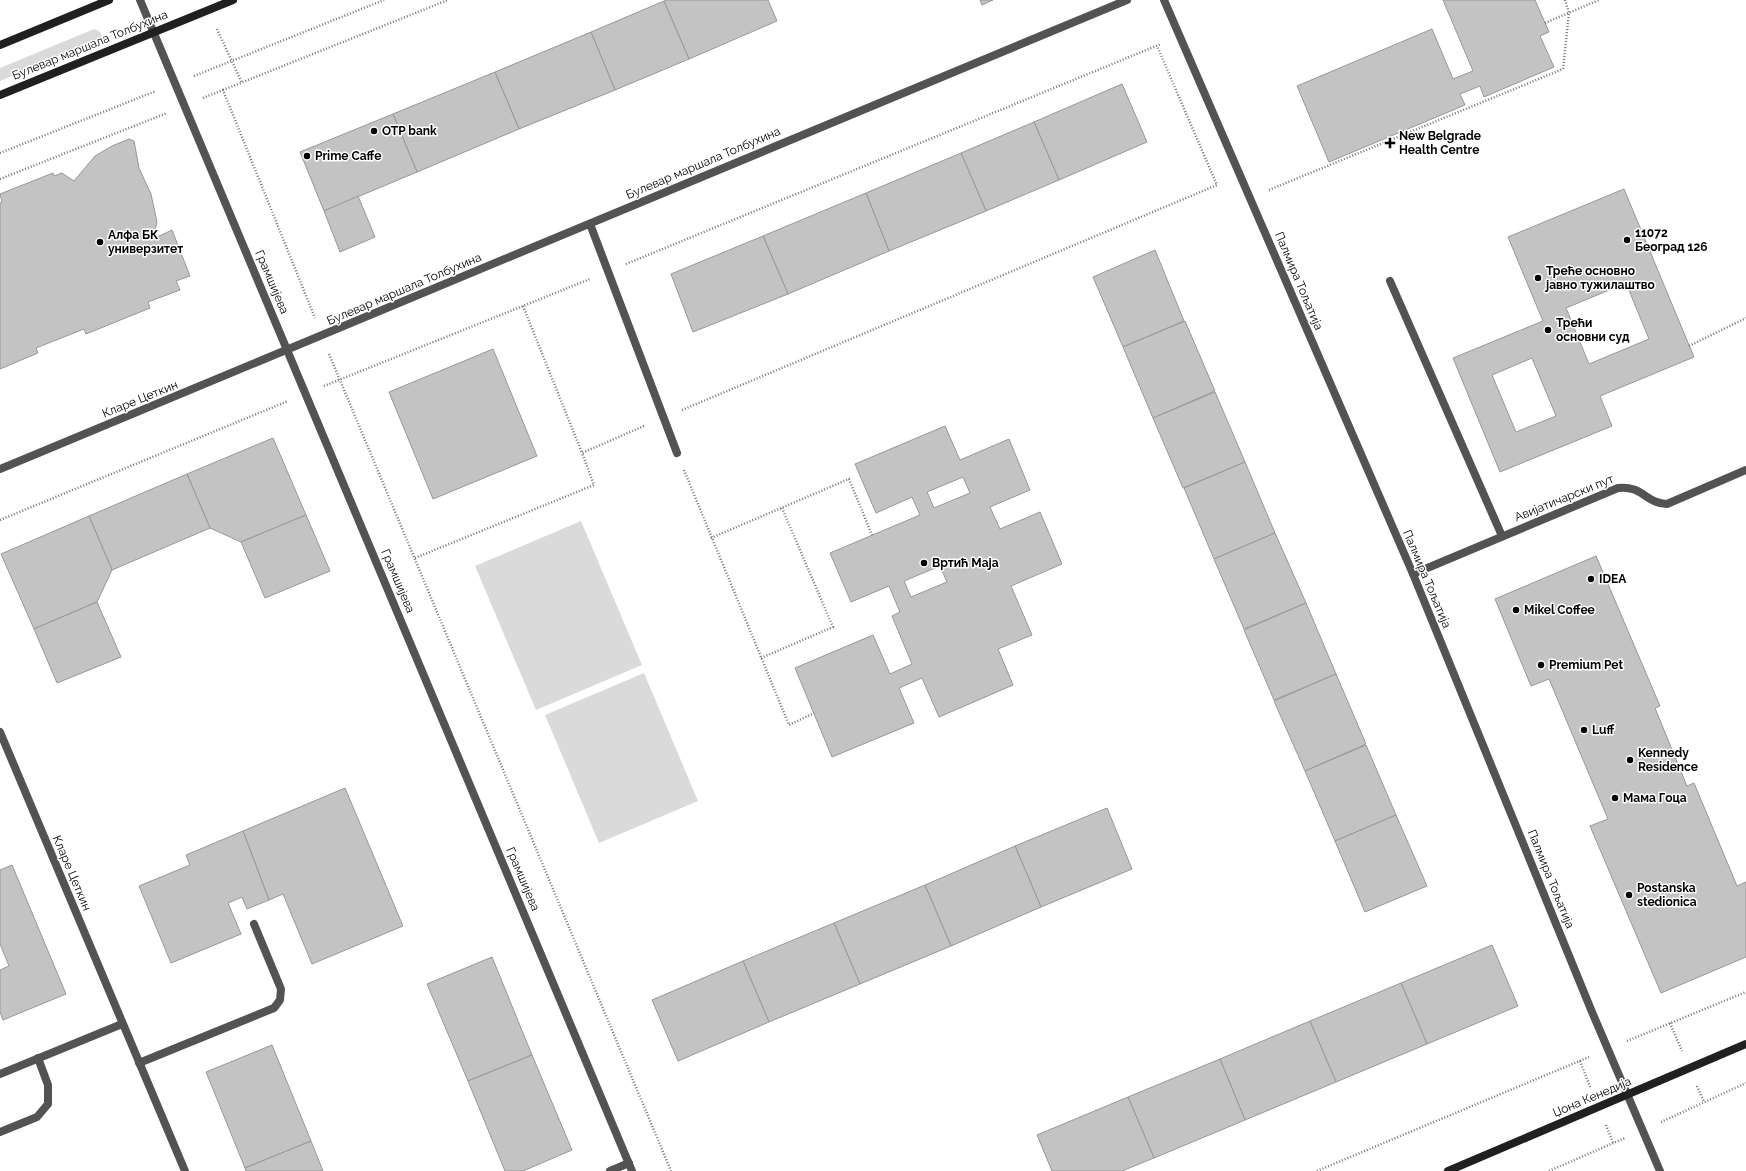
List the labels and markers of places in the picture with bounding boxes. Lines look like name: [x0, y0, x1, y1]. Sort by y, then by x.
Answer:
place label: OTP bank: [382, 124, 437, 138]
marker: OTP bank: [369, 126, 379, 136]
place label: New Belgrade Health Centre: [1399, 129, 1481, 157]
marker: New Belgrade Health Centre: [1384, 137, 1396, 149]
place label: Prime Caffe: [315, 149, 381, 163]
marker: Prime Caffe: [302, 151, 312, 161]
place label: 11072 Београд 126: [1635, 226, 1708, 254]
place label: Алфа БК универзитет: [108, 228, 183, 256]
marker: 11072 Београд 126: [1622, 235, 1632, 245]
marker: Алфа БК универзитет: [95, 237, 105, 247]
place label: Треће основно јавно тужилаштво: [1544, 264, 1655, 292]
marker: Треће основно јавно тужилаштво: [1533, 273, 1543, 283]
place label: Трећи основни суд: [1556, 316, 1630, 344]
marker: Трећи основни суд: [1543, 325, 1553, 335]
place label: Вртић Маја: [932, 556, 999, 570]
marker: Вртић Маја: [919, 558, 929, 568]
place label: IDEA: [1599, 572, 1627, 586]
marker: IDEA: [1586, 574, 1596, 584]
place label: Mikel Coffee: [1524, 603, 1595, 617]
marker: Mikel Coffee: [1511, 605, 1521, 615]
place label: Premium Pet: [1549, 658, 1623, 672]
marker: Premium Pet: [1536, 660, 1546, 670]
place label: Luff: [1592, 723, 1614, 737]
marker: Luff: [1579, 725, 1589, 735]
place label: Kennedy Residence: [1638, 746, 1698, 774]
marker: Kennedy Residence: [1625, 755, 1635, 765]
place label: Мама Гоца: [1623, 791, 1687, 805]
marker: Мама Гоца: [1610, 793, 1620, 803]
place label: Postanska stedionica: [1637, 881, 1697, 909]
marker: Postanska stedionica: [1624, 890, 1634, 900]

